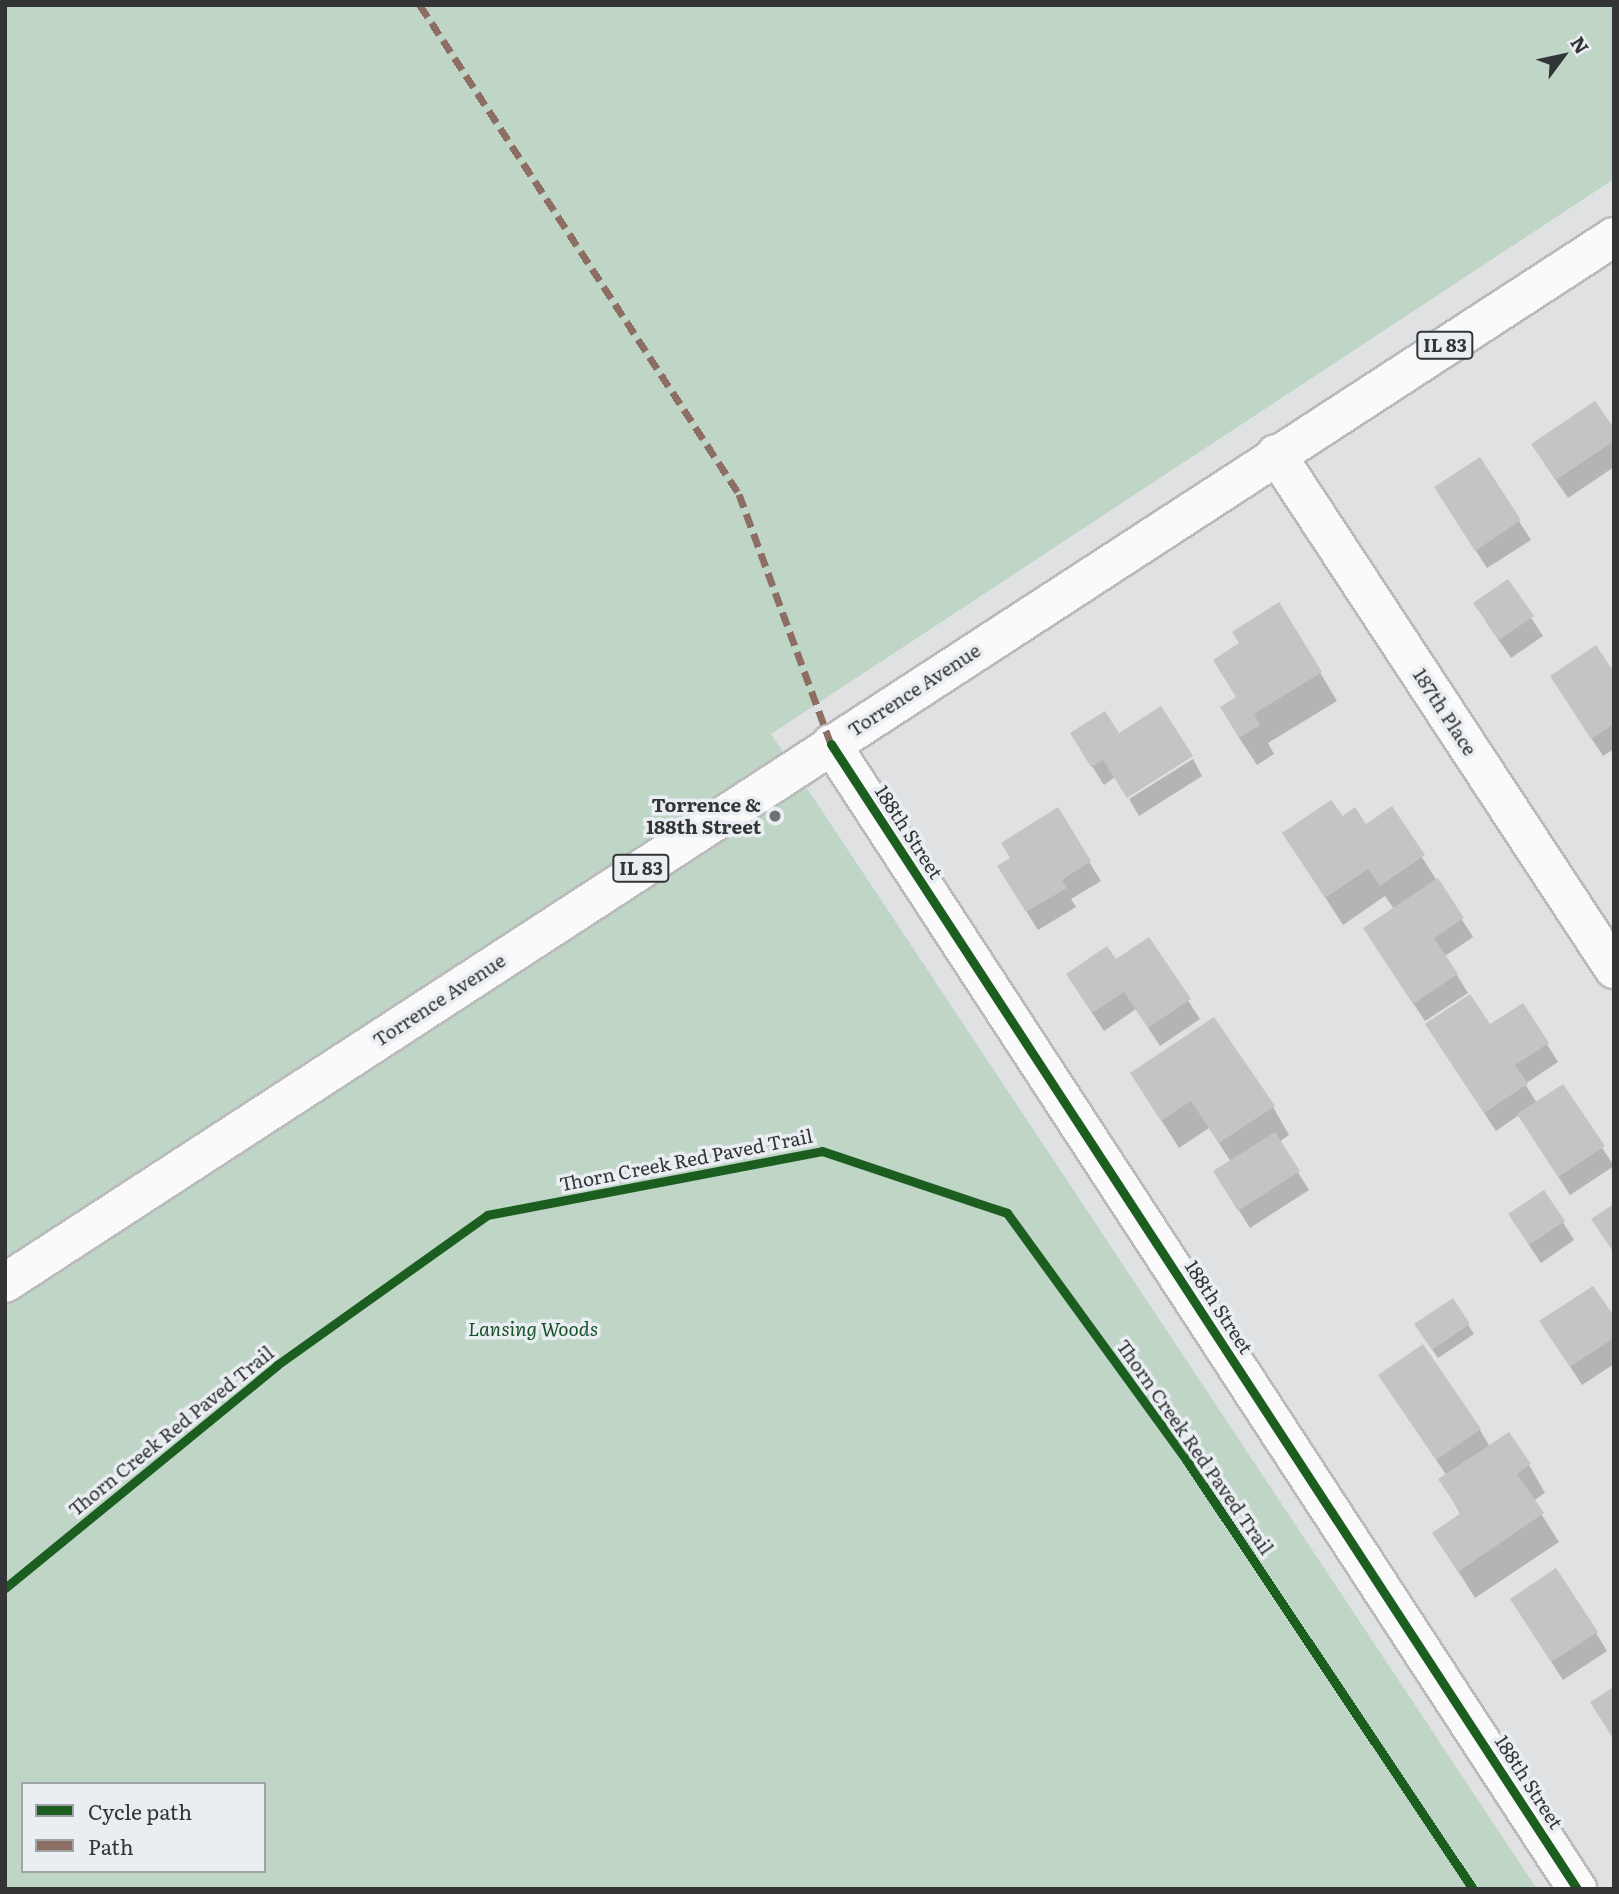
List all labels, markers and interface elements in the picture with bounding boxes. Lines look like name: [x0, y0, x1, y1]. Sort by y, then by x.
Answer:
north arrow: [1528, 21, 1598, 91]
text: N: [1565, 30, 1597, 59]
road number: IL 83: [1415, 330, 1475, 360]
street label: Torrence Avenue: [844, 639, 984, 741]
street label: 187th Place: [1409, 664, 1481, 760]
street label: 188th Street: [870, 781, 948, 883]
place label: Torrence & 188th Street: [646, 794, 761, 838]
marker: Torrence & 188th Street: [767, 808, 783, 824]
road number: IL 83: [611, 854, 671, 882]
street label: Torrence Avenue: [369, 949, 509, 1051]
street label: Thorn Creek Red Paved Trail: [557, 1124, 815, 1196]
street label: 188th Street: [1180, 1256, 1258, 1358]
park label: Lansing Woods: [468, 1318, 598, 1340]
street label: Thorn Creek Red Paved Trail: [1112, 1335, 1278, 1559]
street label: Thorn Creek Red Paved Trail: [64, 1341, 278, 1521]
street label: 188th Street: [1490, 1731, 1568, 1833]
legend: [21, 1782, 266, 1873]
text: Cycle path: [88, 1795, 192, 1826]
text: Path: [88, 1830, 134, 1861]

